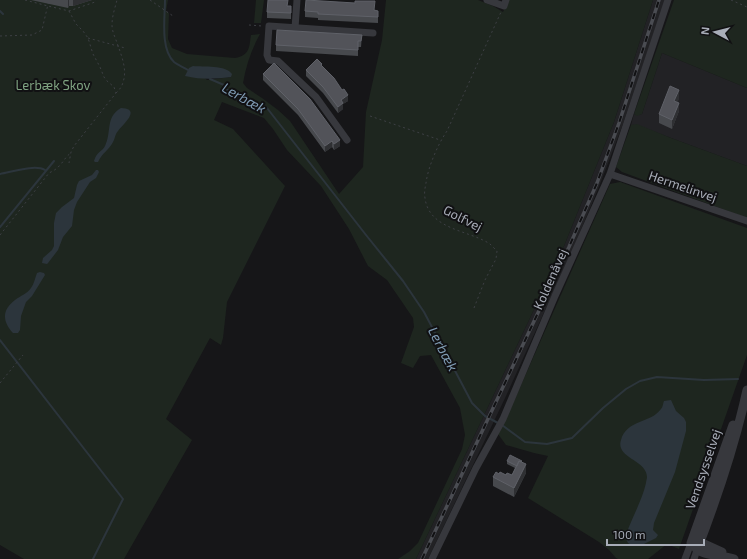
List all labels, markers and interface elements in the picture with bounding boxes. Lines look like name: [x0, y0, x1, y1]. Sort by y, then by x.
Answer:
north arrow: [695, 12, 735, 52]
text: N: [698, 26, 712, 35]
park label: Lerbæk Skov: [16, 77, 91, 93]
water label: Lerbæk: [219, 79, 269, 117]
street label: Hermelinvej: [647, 167, 719, 205]
street label: Golfvej: [441, 201, 485, 235]
street label: Koldenåvej: [529, 246, 571, 312]
water label: Lerbæk: [425, 324, 462, 374]
street label: Vendsysselvej: [682, 427, 724, 511]
scale bar: [607, 521, 704, 547]
text: 100 m: [613, 527, 645, 541]

